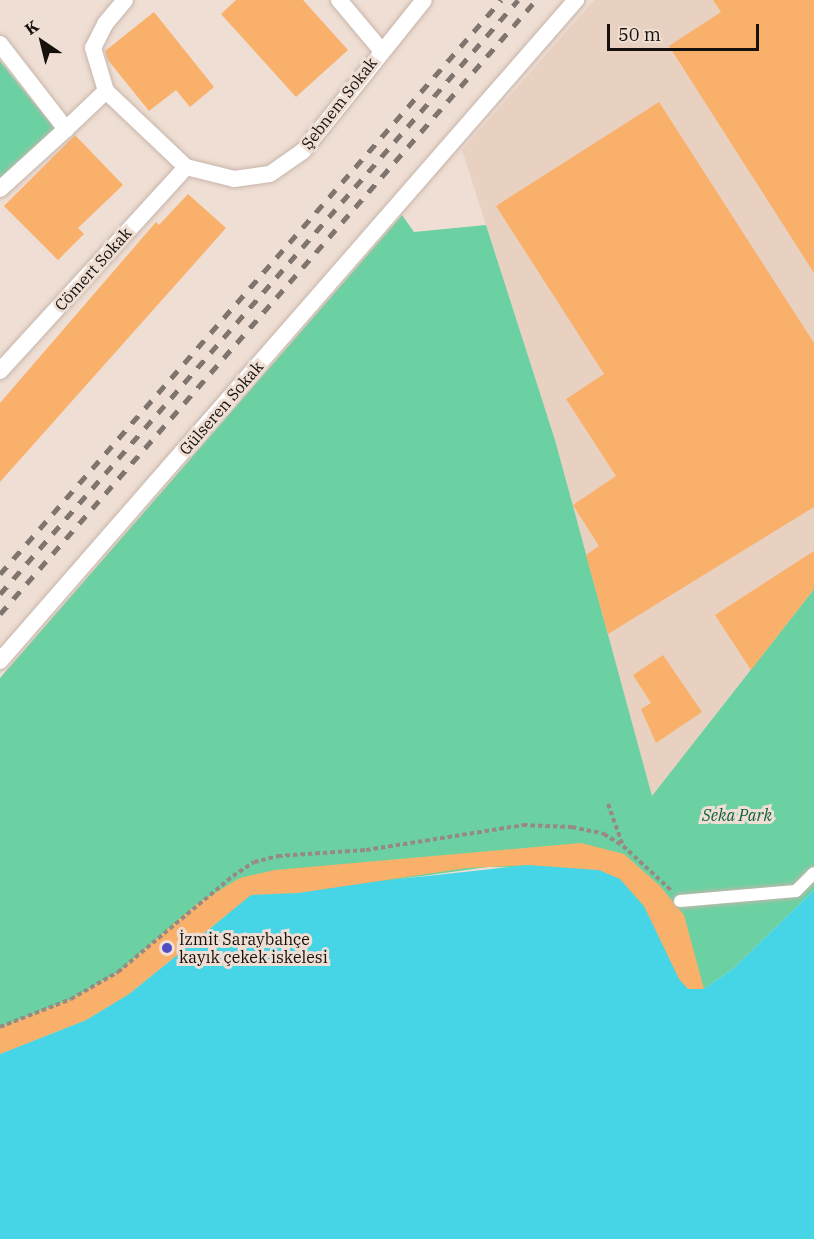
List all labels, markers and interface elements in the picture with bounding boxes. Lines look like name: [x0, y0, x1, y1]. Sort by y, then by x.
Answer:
north arrow: [12, 12, 72, 72]
scale bar: [610, 12, 762, 50]
text: K: [21, 16, 42, 39]
text: 50 m: [618, 23, 661, 46]
street label: Şebnem Sokak: [297, 53, 381, 153]
street label: Cömert Sokak: [51, 223, 135, 315]
street label: Gülseren Sokak: [175, 357, 267, 459]
park label: Seka Park: [702, 805, 772, 825]
place label: İzmit Saraybahçe kayık çekek iskelesi: [179, 929, 328, 967]
marker: İzmit Saraybahçe kayık çekek iskelesi: [160, 941, 174, 955]

